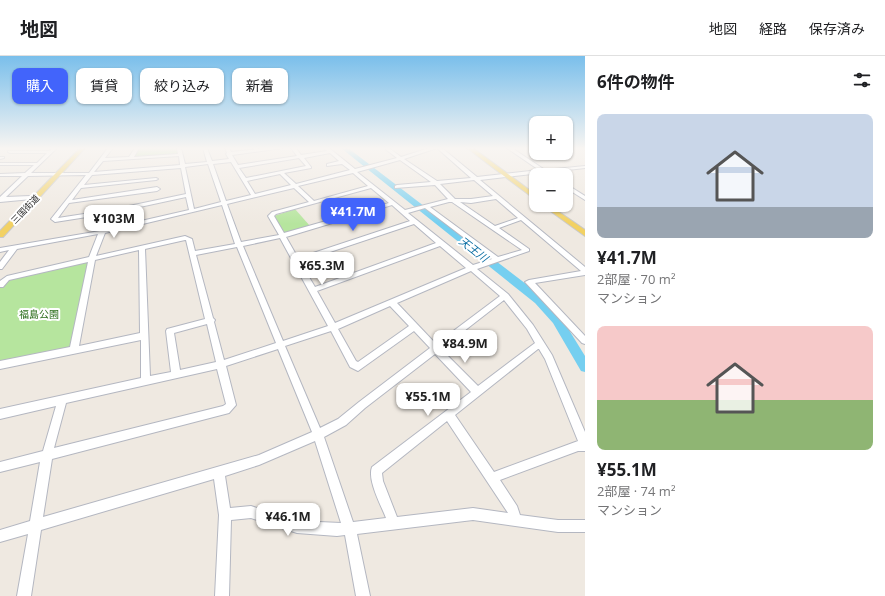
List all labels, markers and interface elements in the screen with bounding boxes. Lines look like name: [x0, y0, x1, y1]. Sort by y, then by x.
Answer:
text: 地図: [20, 16, 58, 42]
text: 地図: [709, 19, 737, 38]
text: 経路: [759, 19, 787, 38]
text: 保存済み: [809, 19, 865, 38]
chip: 購入: [12, 68, 68, 104]
chip: 賃貸: [76, 68, 132, 104]
chip: 絞り込み: [140, 68, 224, 104]
chip: 新着: [232, 68, 288, 104]
icon: filters: [851, 69, 873, 91]
text: 6件の物件: [597, 70, 675, 93]
map controls: [529, 116, 573, 212]
button: +: [529, 116, 573, 160]
icon: home: [699, 140, 771, 212]
button: −: [529, 168, 573, 212]
street label: 三国街道: [8, 192, 42, 226]
pin: ¥41.7M: [320, 198, 386, 232]
text: ¥41.7M: [330, 202, 376, 220]
pin: ¥103M: [86, 205, 142, 239]
text: ¥103M: [93, 209, 135, 227]
water label: 天王川: [456, 233, 492, 266]
text: ¥41.7M: [597, 246, 657, 269]
pin: ¥65.3M: [289, 252, 355, 286]
text: ¥65.3M: [299, 256, 345, 274]
text: 2部屋 · 70 m²: [597, 270, 675, 288]
text: マンション: [597, 289, 662, 307]
park label: 福島公園: [19, 307, 59, 321]
pin: ¥84.9M: [432, 330, 498, 364]
text: ¥84.9M: [442, 334, 488, 352]
icon: home: [699, 352, 771, 424]
pin: ¥55.1M: [395, 383, 461, 417]
text: ¥55.1M: [405, 387, 451, 405]
text: ¥55.1M: [597, 458, 657, 481]
text: 2部屋 · 74 m²: [597, 482, 675, 500]
text: マンション: [597, 501, 662, 519]
pin: ¥46.1M: [255, 503, 321, 537]
text: ¥46.1M: [265, 507, 311, 525]

